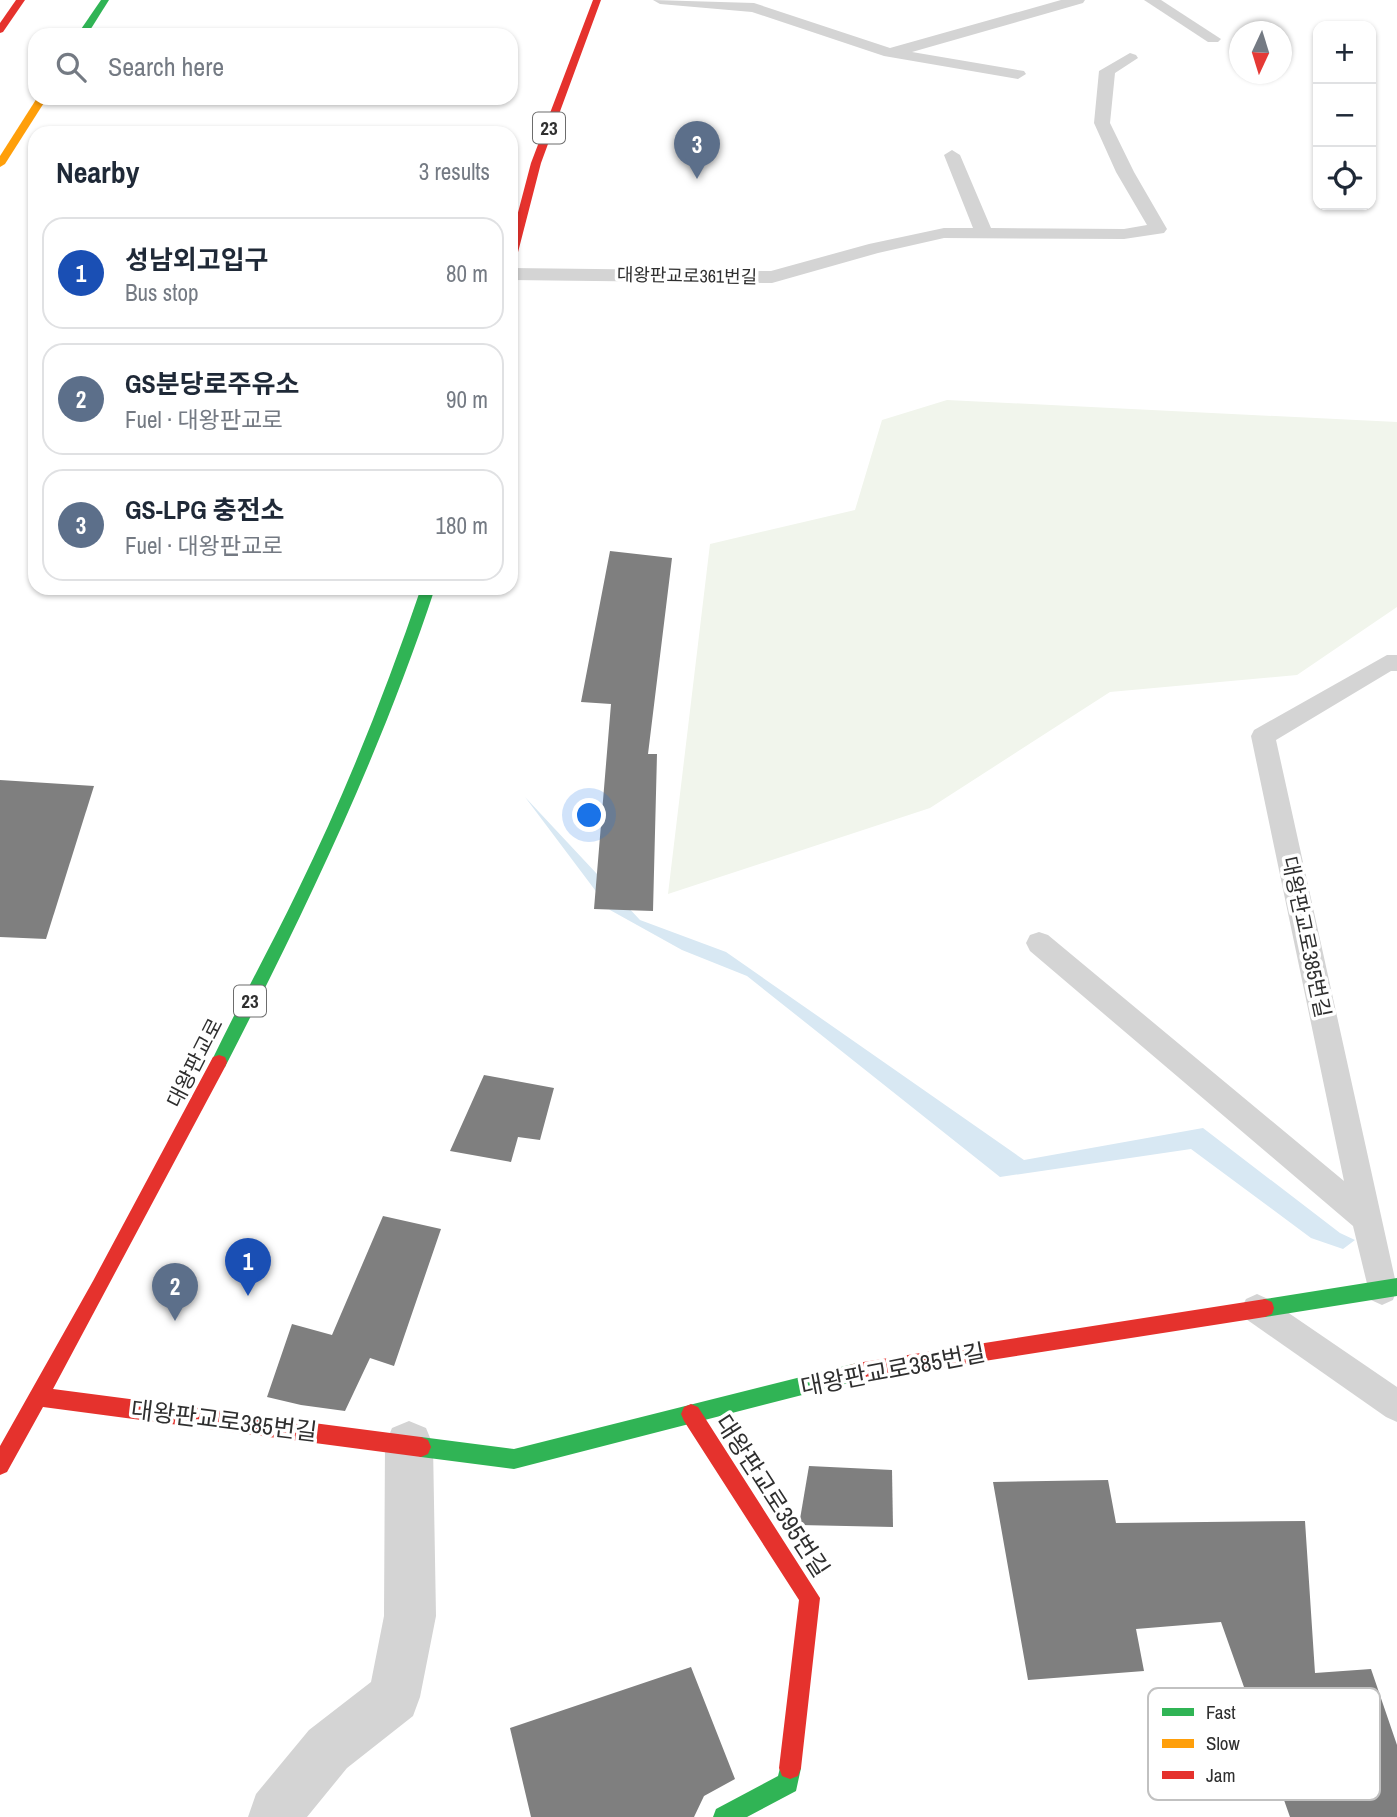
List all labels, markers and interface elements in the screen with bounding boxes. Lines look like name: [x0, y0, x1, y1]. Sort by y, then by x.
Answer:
north arrow: [1229, 21, 1292, 84]
map controls: [1313, 21, 1376, 210]
button: +: [1313, 21, 1376, 84]
search box: [28, 28, 518, 105]
icon: search: [52, 48, 90, 86]
text: Search here: [108, 49, 224, 84]
button: −: [1313, 84, 1376, 147]
road number: 23: [533, 112, 565, 144]
pin: 3: [674, 121, 720, 179]
button: locate: [1313, 147, 1376, 210]
text: Nearby: [56, 152, 139, 192]
text: 3 results: [419, 156, 490, 187]
text: 성남외고입구: [125, 242, 269, 277]
text: 1: [76, 258, 86, 289]
text: 80 m: [446, 258, 488, 289]
street label: 대왕판교로361번길: [617, 262, 757, 289]
text: Bus stop: [125, 277, 198, 308]
text: GS분당로주유소: [125, 366, 299, 401]
text: 2: [76, 384, 86, 415]
text: 90 m: [446, 384, 488, 415]
text: Fuel · 대왕판교로: [125, 404, 283, 435]
text: GS-LPG 충전소: [125, 492, 284, 527]
text: 3: [76, 510, 86, 541]
text: 180 m: [436, 510, 488, 541]
text: Fuel · 대왕판교로: [125, 530, 283, 561]
your location: [572, 798, 606, 832]
street label: 대왕판교로385번길: [1275, 854, 1338, 1020]
road number: 23: [234, 986, 266, 1016]
street label: 대왕판교로: [160, 1013, 229, 1112]
pin: 1: [225, 1238, 271, 1296]
pin: 2: [152, 1263, 198, 1321]
street label: 대왕판교로385번길: [798, 1335, 988, 1403]
street label: 대왕판교로385번길: [129, 1393, 319, 1447]
street label: 대왕판교로395번길: [708, 1408, 837, 1583]
legend: [1148, 1688, 1380, 1800]
text: Fast: [1206, 1699, 1236, 1725]
text: Slow: [1206, 1730, 1241, 1756]
text: Jam: [1206, 1762, 1235, 1788]

